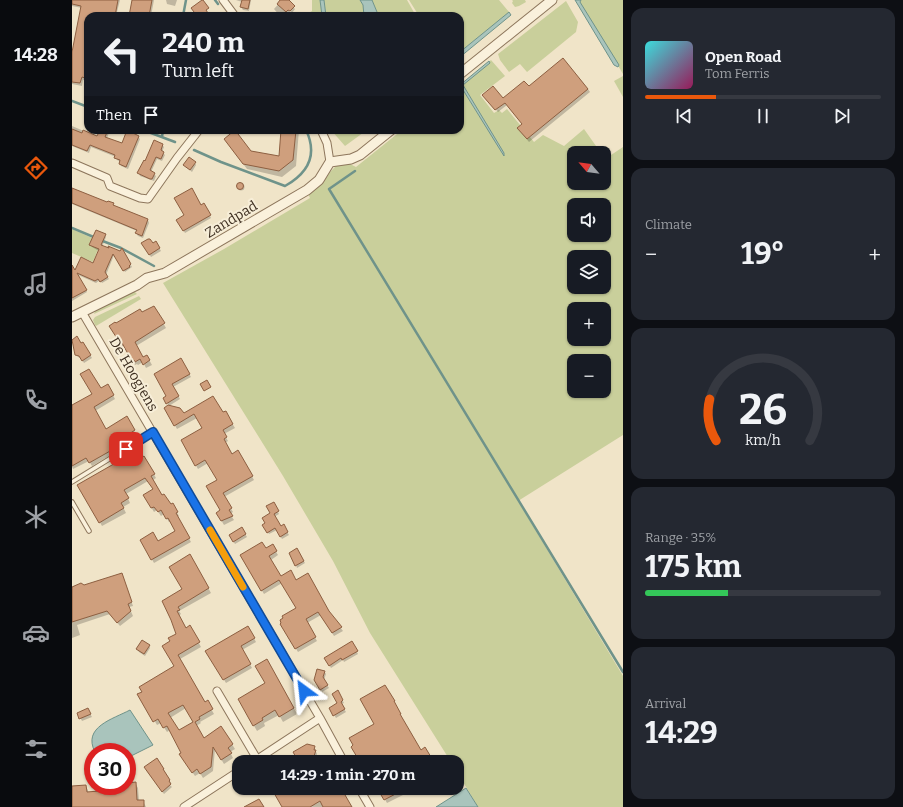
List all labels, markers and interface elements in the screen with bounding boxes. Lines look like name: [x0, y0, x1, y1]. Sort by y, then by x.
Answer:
text: 240 m: [162, 26, 244, 59]
icon: left: [96, 28, 148, 80]
text: 14:28: [14, 44, 58, 66]
text: Open Road: [705, 48, 781, 66]
text: Turn left: [162, 60, 234, 82]
text: Tom Ferris: [705, 66, 769, 81]
icon: arrive: [140, 104, 162, 126]
icon: previous: [673, 105, 695, 127]
icon: pause: [752, 105, 774, 127]
icon: next: [831, 105, 853, 127]
text: Then: [96, 106, 132, 124]
north arrow: [567, 146, 611, 190]
map controls: [567, 146, 611, 398]
icon: directions: [22, 154, 50, 182]
street label: Zandpad: [202, 197, 260, 242]
button: sound: [567, 198, 611, 242]
text: Climate: [645, 217, 692, 232]
text: 19°: [741, 236, 785, 272]
text: −: [645, 241, 657, 268]
text: +: [868, 241, 881, 268]
button: layers: [567, 250, 611, 294]
icon: music: [22, 270, 50, 298]
button: +: [567, 302, 611, 346]
street label: De Hoogjens: [106, 334, 162, 414]
button: −: [567, 354, 611, 398]
text: 26: [739, 385, 787, 435]
icon: phone: [22, 386, 50, 414]
pin: [109, 432, 143, 466]
text: km/h: [745, 432, 781, 449]
icon: arrive: [115, 438, 137, 460]
icon: climate: [22, 503, 50, 531]
text: Range · 35%: [645, 530, 716, 545]
text: 175 km: [645, 549, 741, 585]
icon: car: [22, 619, 50, 647]
position arrow: [283, 670, 325, 712]
text: Arrival: [645, 696, 686, 711]
text: 14:29: [645, 715, 718, 751]
icon: filters: [22, 735, 50, 763]
speed limit sign: 30: [84, 743, 136, 795]
text: 14:29 · 1 min · 270 m: [281, 766, 415, 784]

